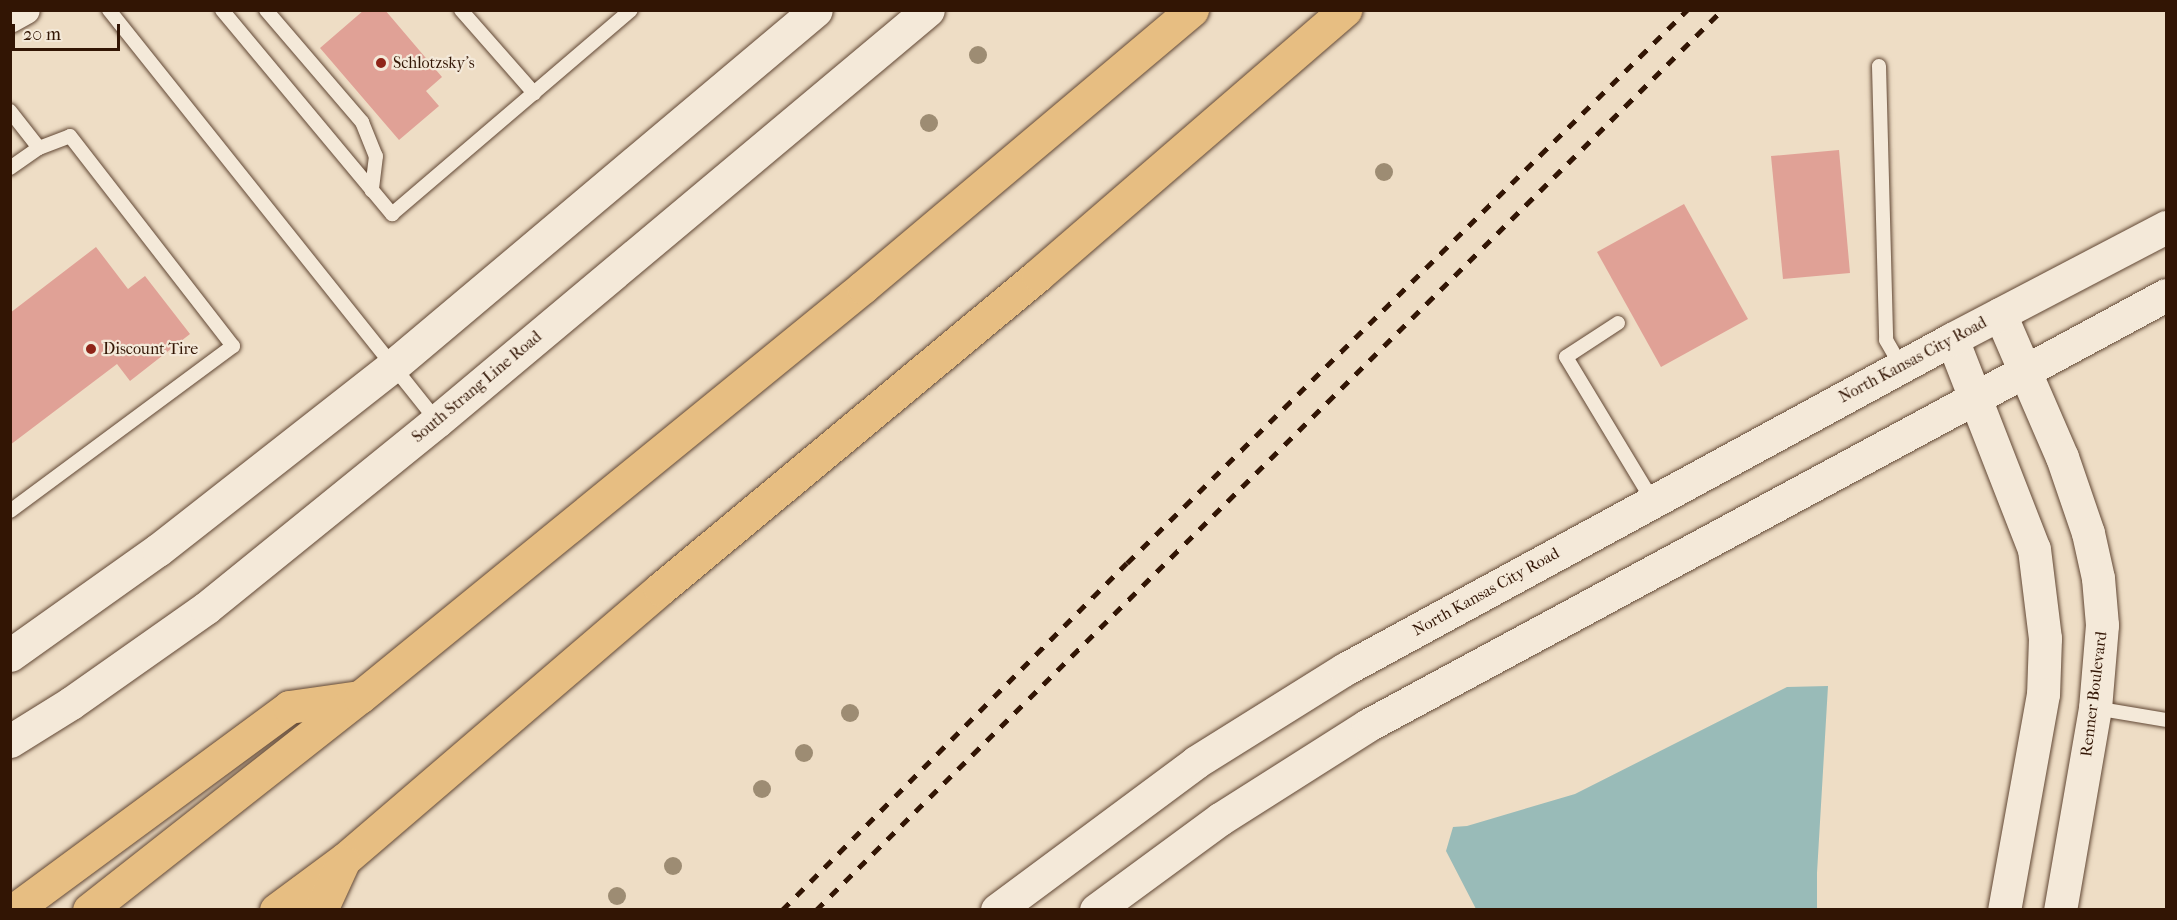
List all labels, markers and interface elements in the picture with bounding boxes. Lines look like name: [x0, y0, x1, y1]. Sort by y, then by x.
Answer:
scale bar: [15, 12, 123, 50]
text: 20 m: [23, 24, 61, 45]
place label: Schlotzsky's: [393, 53, 475, 73]
marker: Schlotzsky's: [374, 56, 388, 70]
street label: North Kansas City Road: [1836, 313, 1990, 407]
street label: South Strang Line Road: [408, 327, 546, 447]
place label: Discount Tire: [103, 339, 198, 359]
marker: Discount Tire: [84, 342, 98, 356]
street label: North Kansas City Road: [1409, 544, 1563, 640]
street label: Renner Boulevard: [2077, 630, 2111, 758]

